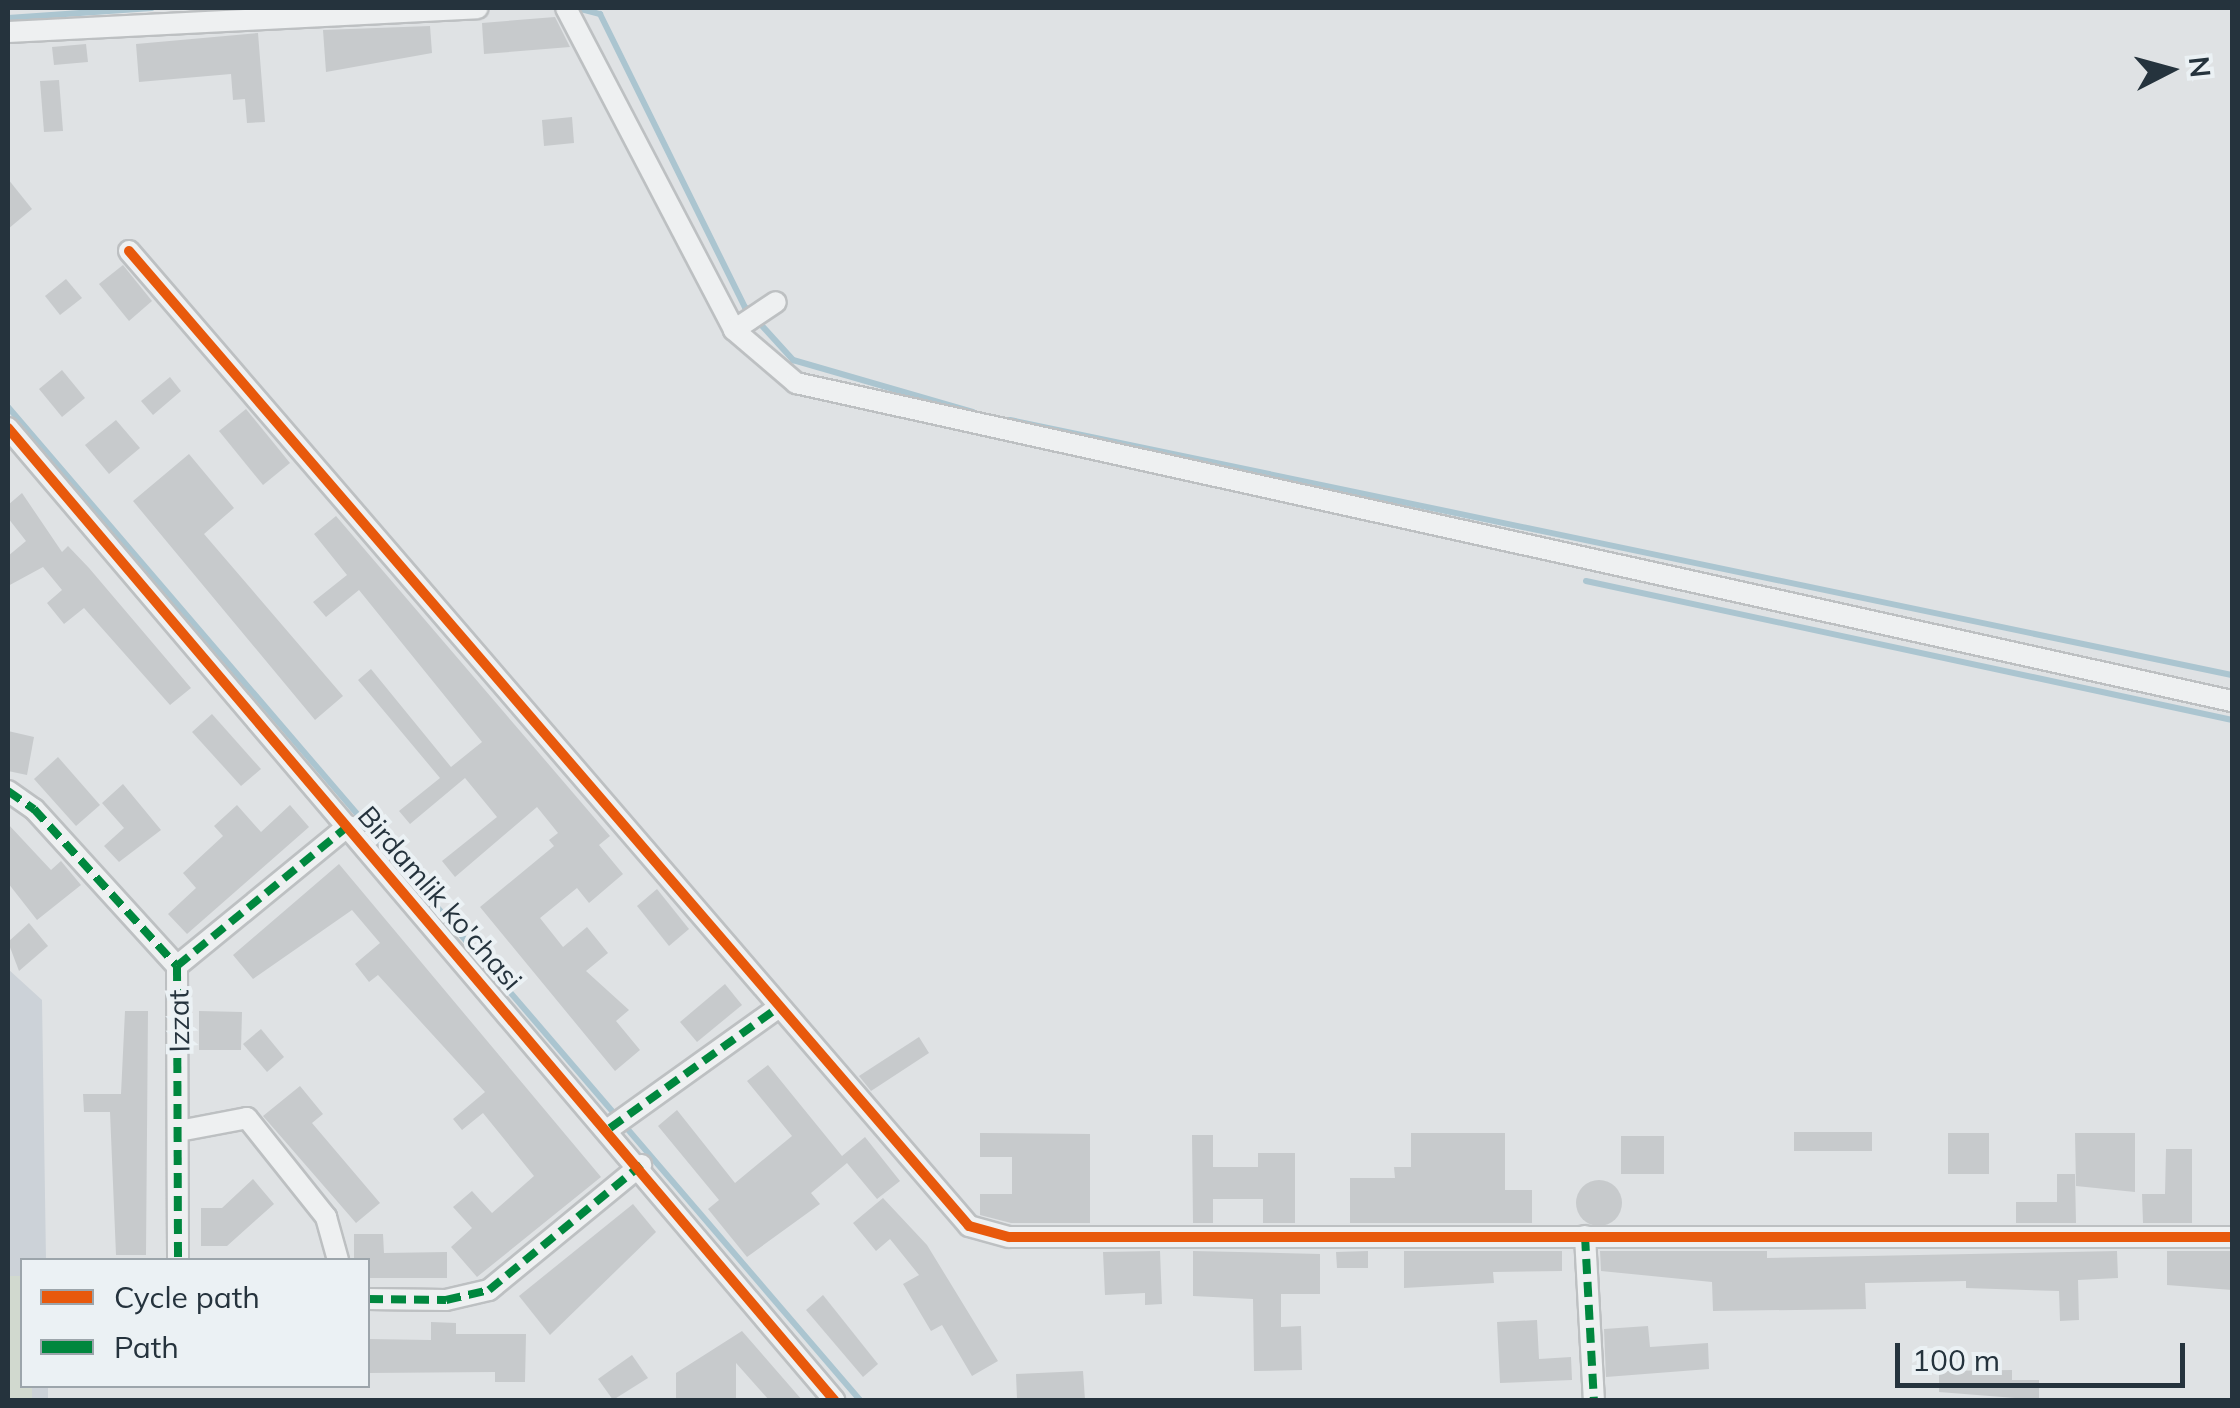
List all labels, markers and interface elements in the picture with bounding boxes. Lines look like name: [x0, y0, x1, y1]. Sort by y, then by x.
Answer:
north arrow: [2120, 20, 2220, 120]
text: N: [2182, 54, 2219, 79]
street label: Birdamlik ko'chasi: [351, 799, 529, 997]
street label: Izzat: [162, 989, 196, 1053]
legend: [20, 1258, 370, 1388]
text: Cycle path: [114, 1278, 260, 1316]
scale bar: [1900, 1323, 2190, 1385]
text: Path: [114, 1328, 179, 1366]
text: 100 m: [1912, 1341, 2000, 1379]

